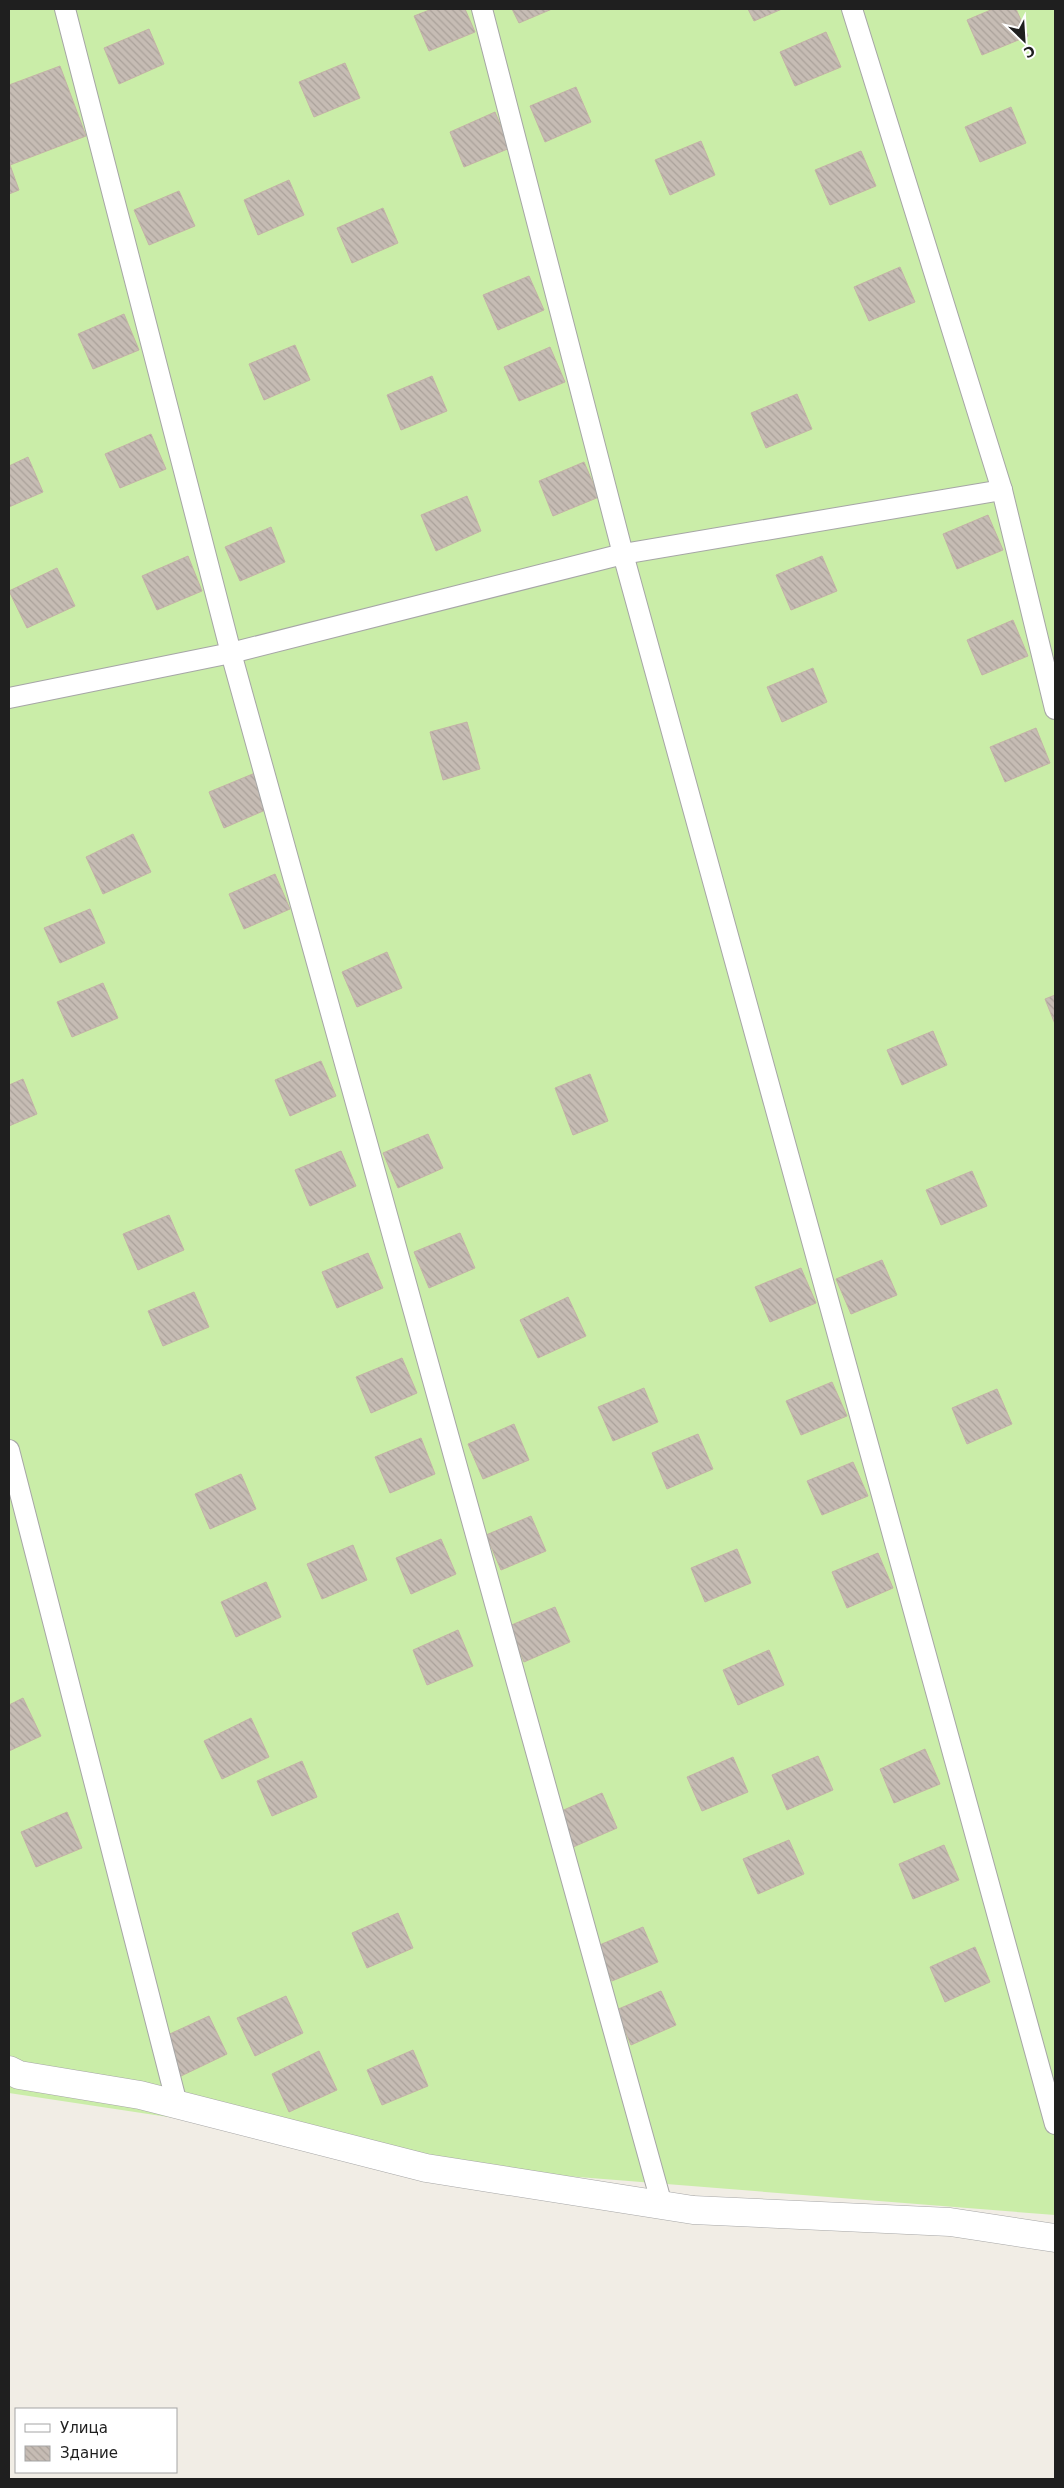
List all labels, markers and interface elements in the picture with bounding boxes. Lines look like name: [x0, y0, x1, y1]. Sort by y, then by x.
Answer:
north arrow: [999, 15, 1049, 65]
text: С: [1021, 42, 1038, 61]
legend: [15, 2408, 178, 2473]
text: Улица: [60, 2419, 108, 2437]
text: Здание: [60, 2444, 118, 2462]

